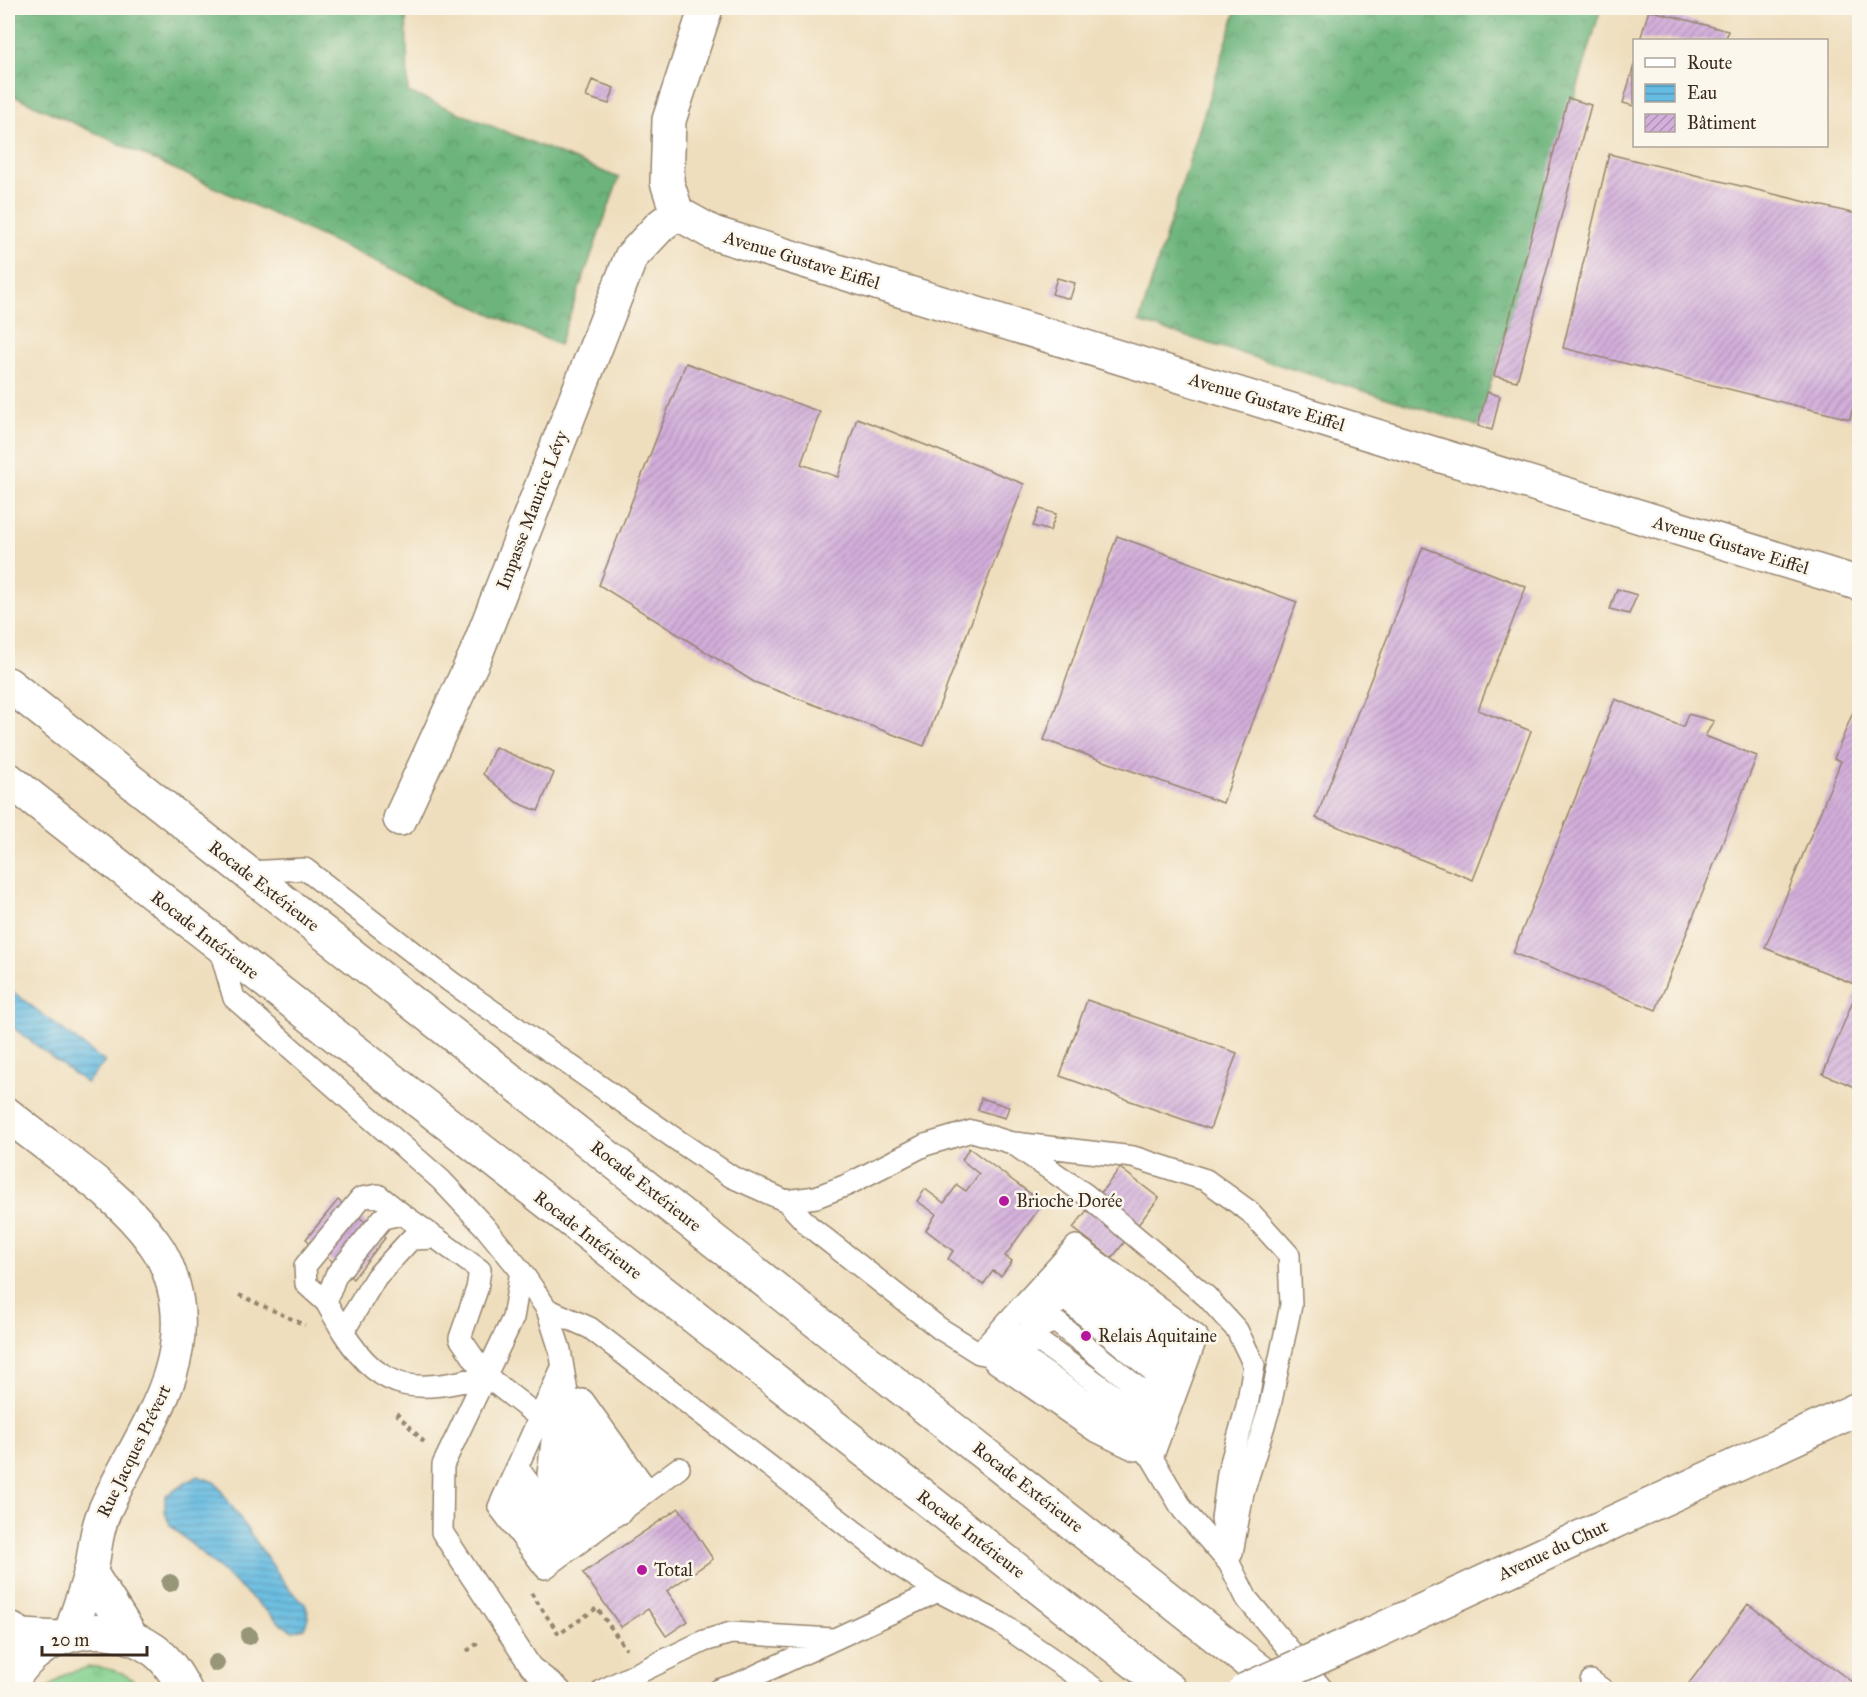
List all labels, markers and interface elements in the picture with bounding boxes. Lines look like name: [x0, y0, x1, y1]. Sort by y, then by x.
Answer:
legend: [1633, 39, 1828, 147]
text: Route: [1687, 52, 1732, 74]
text: Eau: [1687, 82, 1717, 104]
text: Bâtiment: [1687, 112, 1757, 134]
street label: Avenue Gustave Eiffel: [720, 226, 883, 294]
street label: Avenue Gustave Eiffel: [1185, 368, 1348, 436]
street label: Impasse Maurice Lévy: [492, 427, 573, 592]
street label: Avenue Gustave Eiffel: [1649, 511, 1812, 579]
street label: Rocade Extérieure: [204, 836, 324, 936]
street label: Rocade Intérieure: [146, 886, 264, 984]
street label: Rocade Extérieure: [586, 1136, 706, 1236]
street label: Rocade Intérieure: [529, 1186, 647, 1284]
place label: Brioche Dorée: [1016, 1190, 1123, 1212]
marker: Brioche Dorée: [997, 1194, 1011, 1208]
place label: Relais Aquitaine: [1098, 1325, 1217, 1348]
marker: Relais Aquitaine: [1079, 1329, 1093, 1343]
street label: Rue Jacques Prévert: [92, 1380, 177, 1521]
street label: Rocade Extérieure: [968, 1437, 1088, 1537]
street label: Rocade Intérieure: [912, 1485, 1030, 1583]
street label: Avenue du Chut: [1494, 1515, 1612, 1585]
place label: Total: [654, 1559, 693, 1581]
marker: Total: [635, 1563, 649, 1577]
scale bar: [42, 1619, 147, 1657]
text: 20 m: [51, 1629, 89, 1651]

